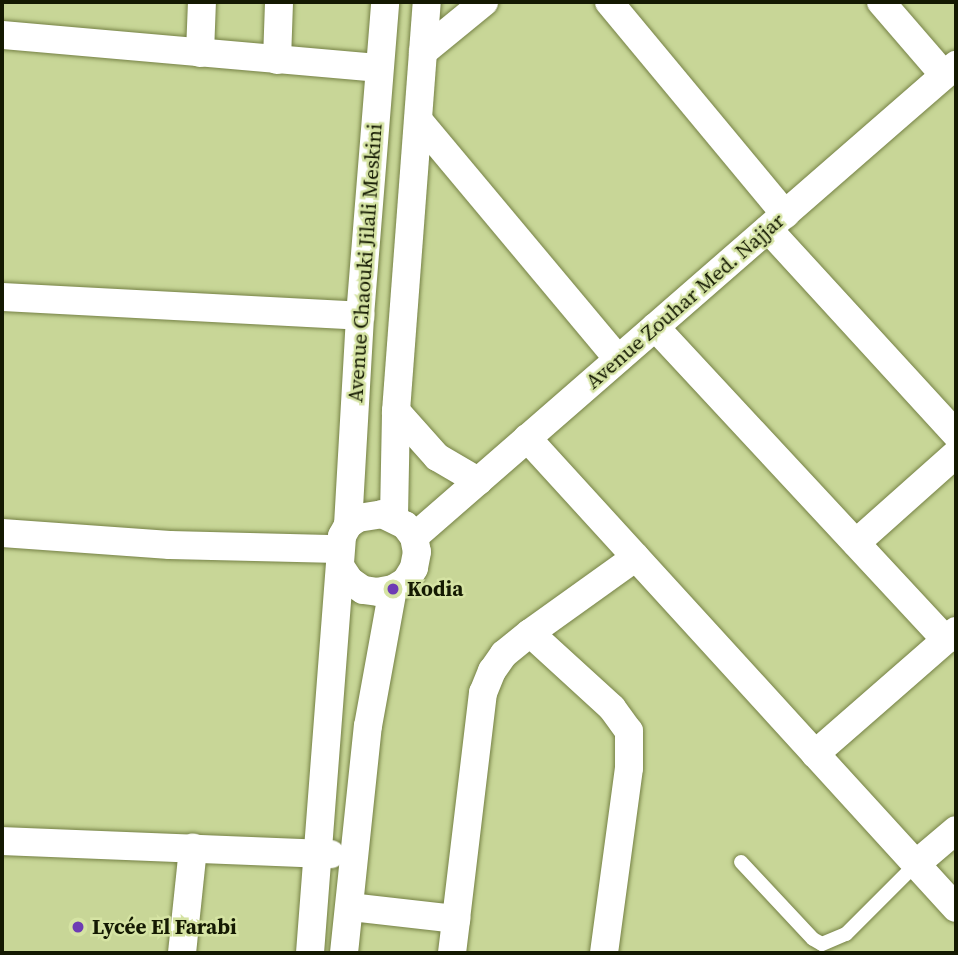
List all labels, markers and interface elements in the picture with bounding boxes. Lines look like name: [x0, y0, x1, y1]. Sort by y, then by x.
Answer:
street label: Avenue Chaouki Jilali Meskini: [343, 123, 387, 403]
street label: Avenue Zouhar Med. Najjar: [580, 208, 790, 394]
place label: Kodia: [407, 576, 463, 602]
marker: Kodia: [385, 581, 401, 597]
place label: Lycée El Farabi: [92, 914, 237, 940]
marker: Lycée El Farabi: [70, 919, 86, 935]

